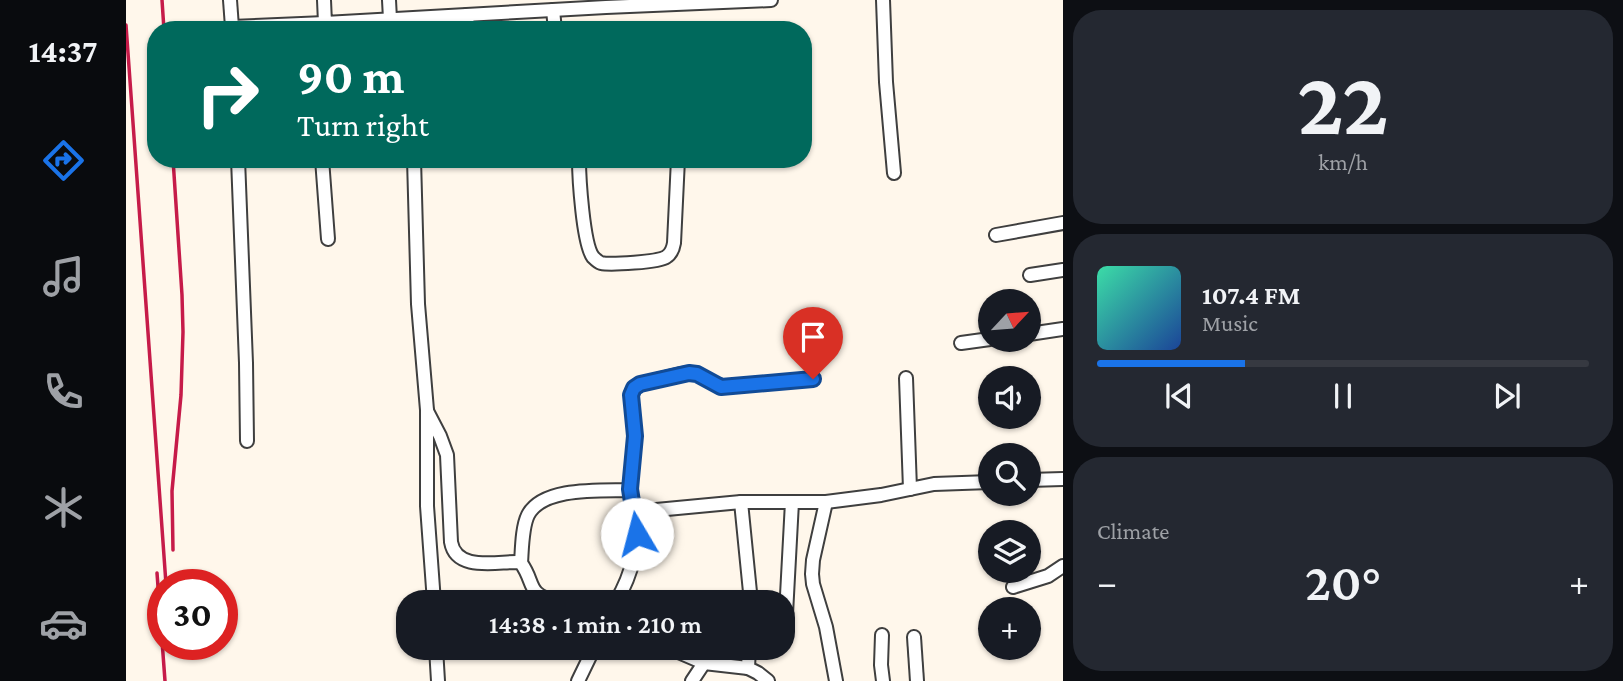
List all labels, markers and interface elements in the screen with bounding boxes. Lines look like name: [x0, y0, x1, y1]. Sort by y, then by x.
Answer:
text: 14:37: [29, 33, 97, 69]
icon: right: [182, 49, 273, 140]
text: 90 m: [297, 49, 404, 104]
text: 22: [1297, 52, 1389, 154]
text: Turn right: [297, 107, 429, 143]
icon: directions: [39, 136, 88, 185]
text: km/h: [1318, 149, 1368, 175]
icon: music: [39, 252, 88, 301]
text: 107.4 FM: [1202, 281, 1300, 310]
north arrow: [978, 289, 1041, 352]
map controls: [978, 289, 1041, 660]
pin: [783, 307, 843, 379]
text: Music: [1202, 310, 1258, 336]
icon: arrive: [794, 318, 832, 356]
button: sound: [978, 366, 1041, 429]
icon: phone: [39, 367, 88, 416]
icon: previous: [1160, 377, 1198, 415]
icon: pause: [1324, 377, 1362, 415]
icon: next: [1488, 377, 1526, 415]
button: search: [978, 443, 1041, 506]
icon: climate: [39, 483, 88, 532]
position arrow: [600, 497, 674, 571]
text: Climate: [1097, 518, 1169, 544]
button: layers: [978, 520, 1041, 583]
text: 20°: [1305, 553, 1381, 611]
text: −: [1097, 561, 1117, 603]
text: +: [1569, 561, 1589, 603]
speed limit sign: 30: [147, 569, 238, 660]
button: +: [978, 597, 1041, 660]
icon: car: [39, 599, 88, 648]
text: 14:38 · 1 min · 210 m: [489, 610, 702, 639]

